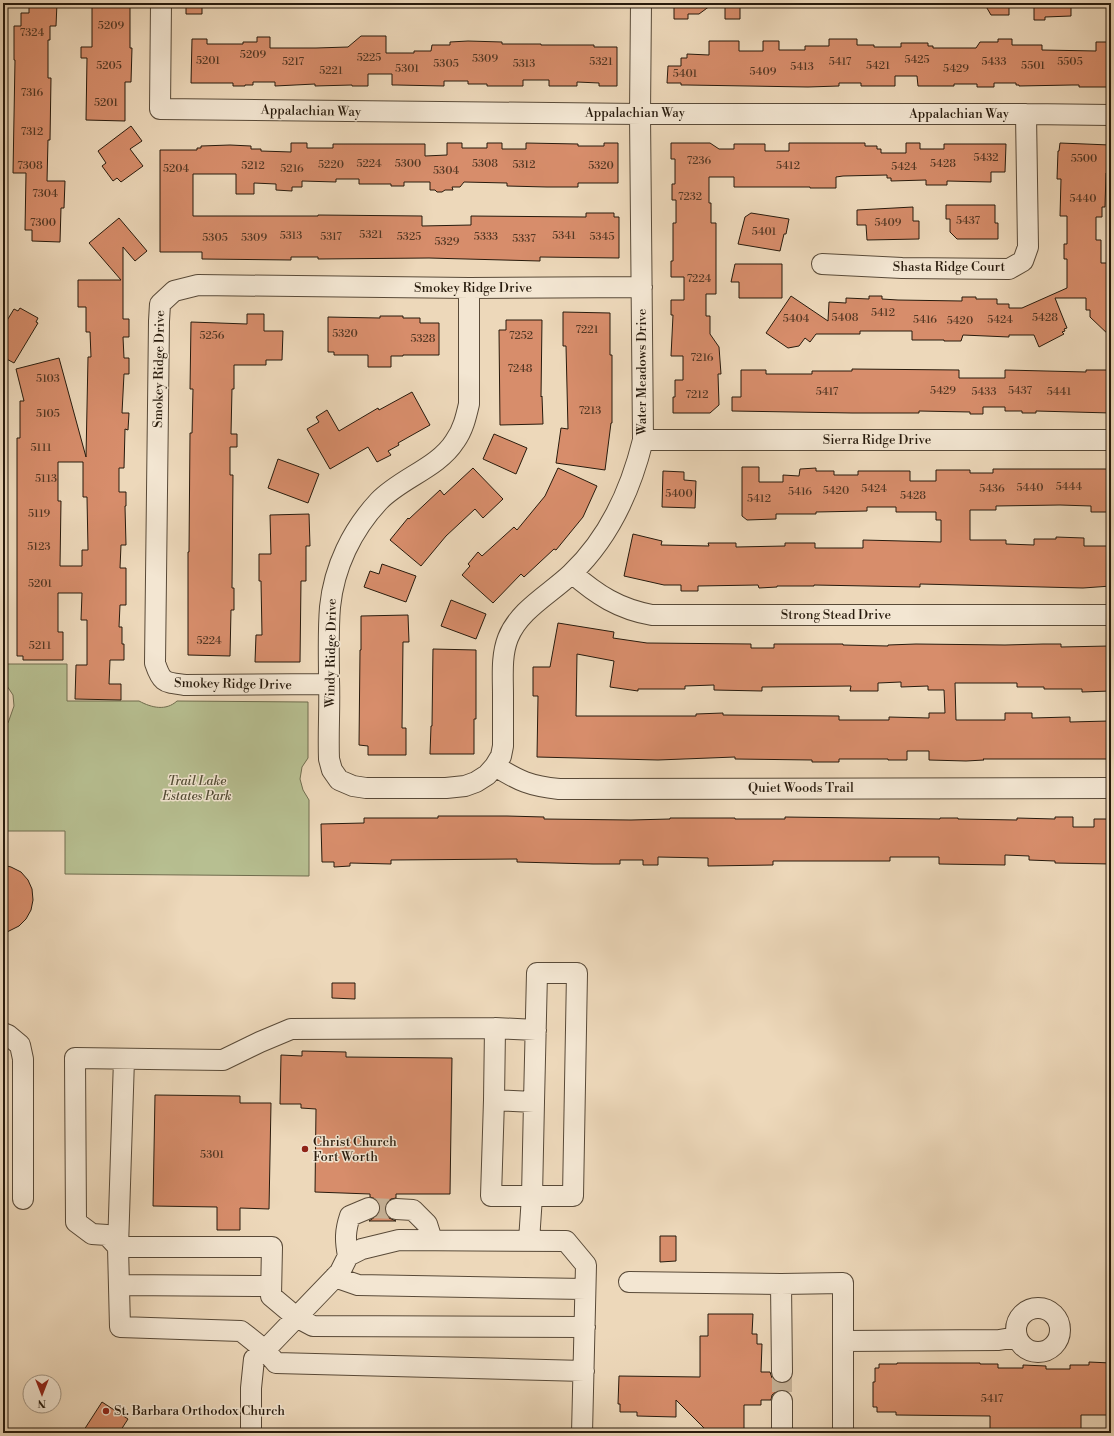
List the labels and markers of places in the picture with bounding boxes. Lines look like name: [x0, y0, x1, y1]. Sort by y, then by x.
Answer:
place label: Christ Church Fort Worth: [313, 1134, 397, 1165]
marker: Christ Church Fort Worth: [300, 1144, 310, 1154]
place label: St. Barbara Orthodox Church: [114, 1403, 285, 1419]
marker: St. Barbara Orthodox Church: [101, 1406, 111, 1416]

